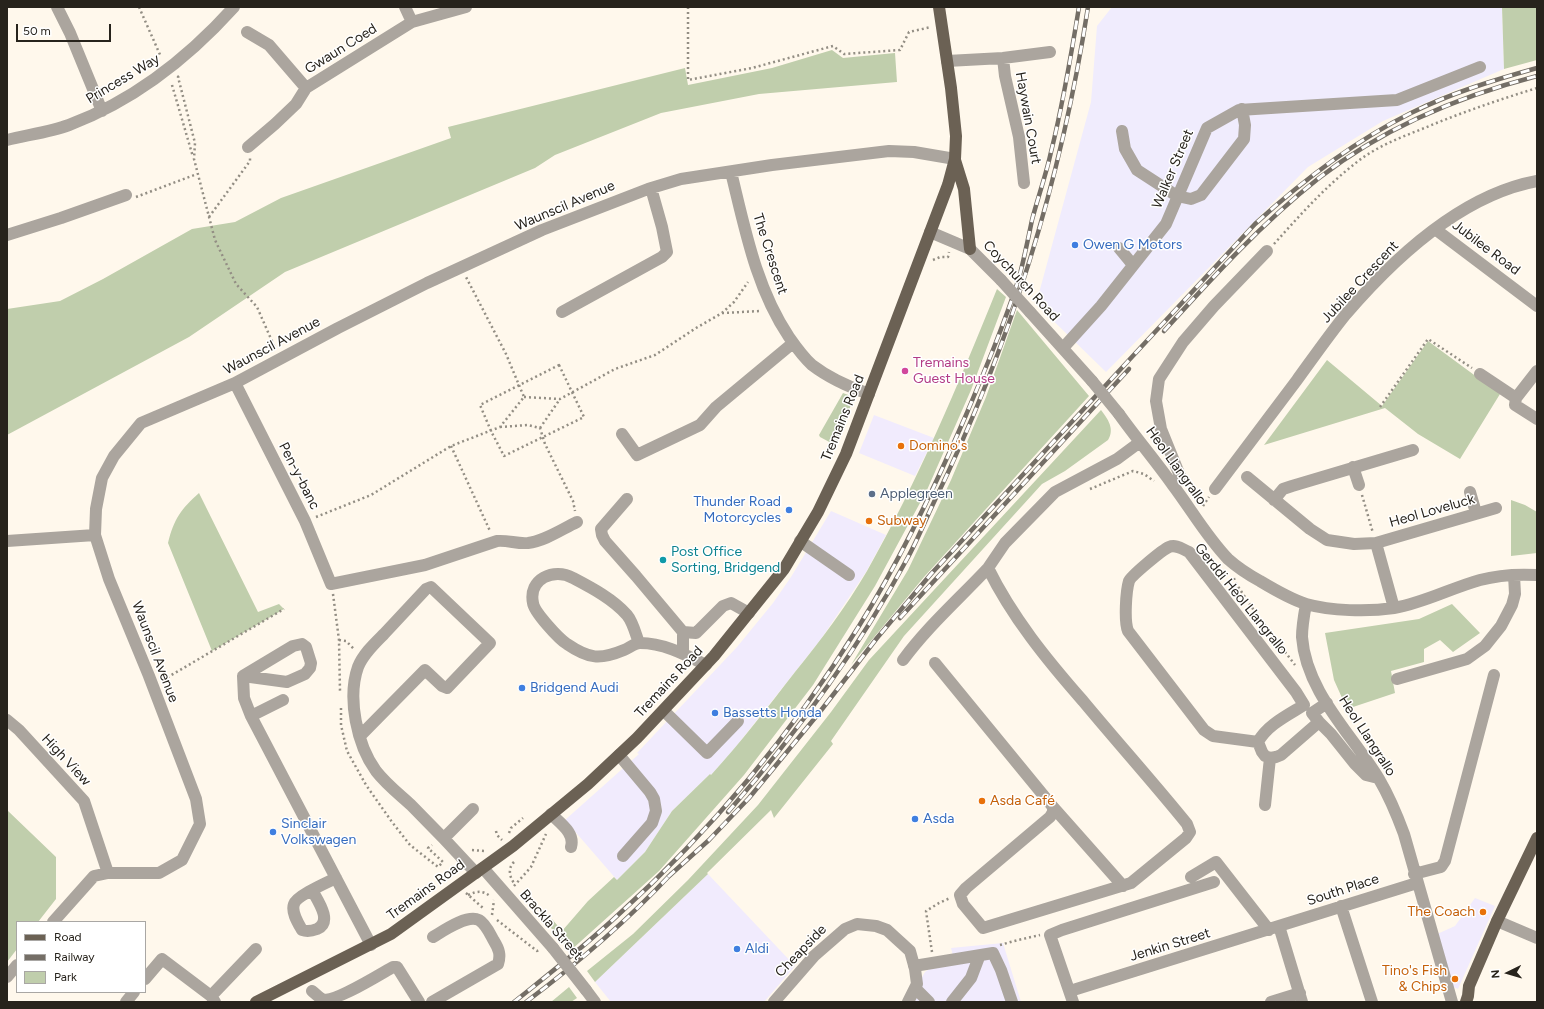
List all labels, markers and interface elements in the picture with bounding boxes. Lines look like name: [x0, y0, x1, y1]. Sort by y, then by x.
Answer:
scale bar: [18, 16, 113, 42]
street label: Gwaun Coed: [302, 20, 380, 78]
text: 50 m: [23, 24, 51, 38]
street label: Princess Way: [83, 50, 163, 108]
street label: Haywain Court: [1012, 71, 1044, 165]
street label: Walker Street: [1149, 127, 1197, 211]
street label: Waunscil Avenue: [513, 177, 617, 235]
street label: The Crescent: [749, 211, 791, 297]
street label: Jubilee Road: [1449, 217, 1523, 279]
street label: Coychurch Road: [979, 237, 1063, 325]
place label: Owen G Motors: [1083, 237, 1182, 253]
street label: Jubilee Crescent: [1318, 238, 1402, 326]
marker: Owen G Motors: [1070, 240, 1080, 250]
street label: Waunscil Avenue: [221, 313, 323, 379]
place label: Tremains Guest House: [913, 355, 995, 388]
marker: Tremains Guest House: [900, 366, 910, 376]
street label: Tremains Road: [818, 372, 868, 464]
street label: Heol Llangrallo: [1142, 424, 1210, 508]
place label: Domino's: [909, 438, 967, 454]
street label: Pen-y-banc: [275, 440, 323, 512]
marker: Domino's: [896, 441, 906, 451]
place label: Applegreen: [880, 486, 953, 502]
marker: Applegreen: [867, 489, 877, 499]
street label: Heol Loveluck: [1387, 491, 1477, 531]
place label: Thunder Road Motorcycles: [694, 494, 781, 526]
marker: Thunder Road Motorcycles: [784, 505, 794, 515]
place label: Subway: [877, 513, 927, 529]
marker: Subway: [864, 516, 874, 526]
street label: Gerddi Heol Llangrallo: [1191, 540, 1291, 658]
place label: Post Office Sorting, Bridgend: [671, 544, 780, 576]
marker: Post Office Sorting, Bridgend: [658, 555, 668, 565]
street label: Waunscil Avenue: [128, 599, 182, 705]
street label: Tremains Road: [632, 643, 706, 721]
place label: Bridgend Audi: [530, 680, 619, 696]
marker: Bridgend Audi: [517, 683, 527, 693]
street label: Heol Llangrallo: [1335, 693, 1399, 779]
place label: Bassetts Honda: [723, 705, 822, 721]
marker: Bassetts Honda: [710, 708, 720, 718]
street label: High View: [38, 731, 94, 789]
place label: Asda Café: [990, 793, 1055, 809]
marker: Asda Café: [977, 796, 987, 806]
place label: Asda: [923, 811, 954, 827]
marker: Asda: [910, 814, 920, 824]
place label: Sinclair Volkswagen: [281, 816, 356, 848]
marker: Sinclair Volkswagen: [268, 827, 278, 837]
street label: Tremains Road: [384, 856, 468, 924]
street label: South Place: [1305, 870, 1381, 910]
street label: Brackla Street: [516, 886, 586, 964]
place label: The Coach: [1408, 904, 1475, 920]
marker: The Coach: [1478, 907, 1488, 917]
legend: [16, 921, 146, 993]
street label: Cheapside: [772, 921, 830, 981]
street label: Jenkin Street: [1128, 925, 1212, 965]
text: Road: [54, 930, 82, 944]
place label: Aldi: [745, 941, 769, 957]
marker: Aldi: [732, 944, 742, 954]
text: Railway: [54, 950, 95, 964]
north arrow: [1488, 953, 1528, 993]
place label: Tino's Fish & Chips: [1382, 963, 1447, 996]
text: N: [1489, 969, 1502, 979]
text: Park: [54, 970, 77, 984]
marker: Tino's Fish & Chips: [1450, 974, 1460, 984]

